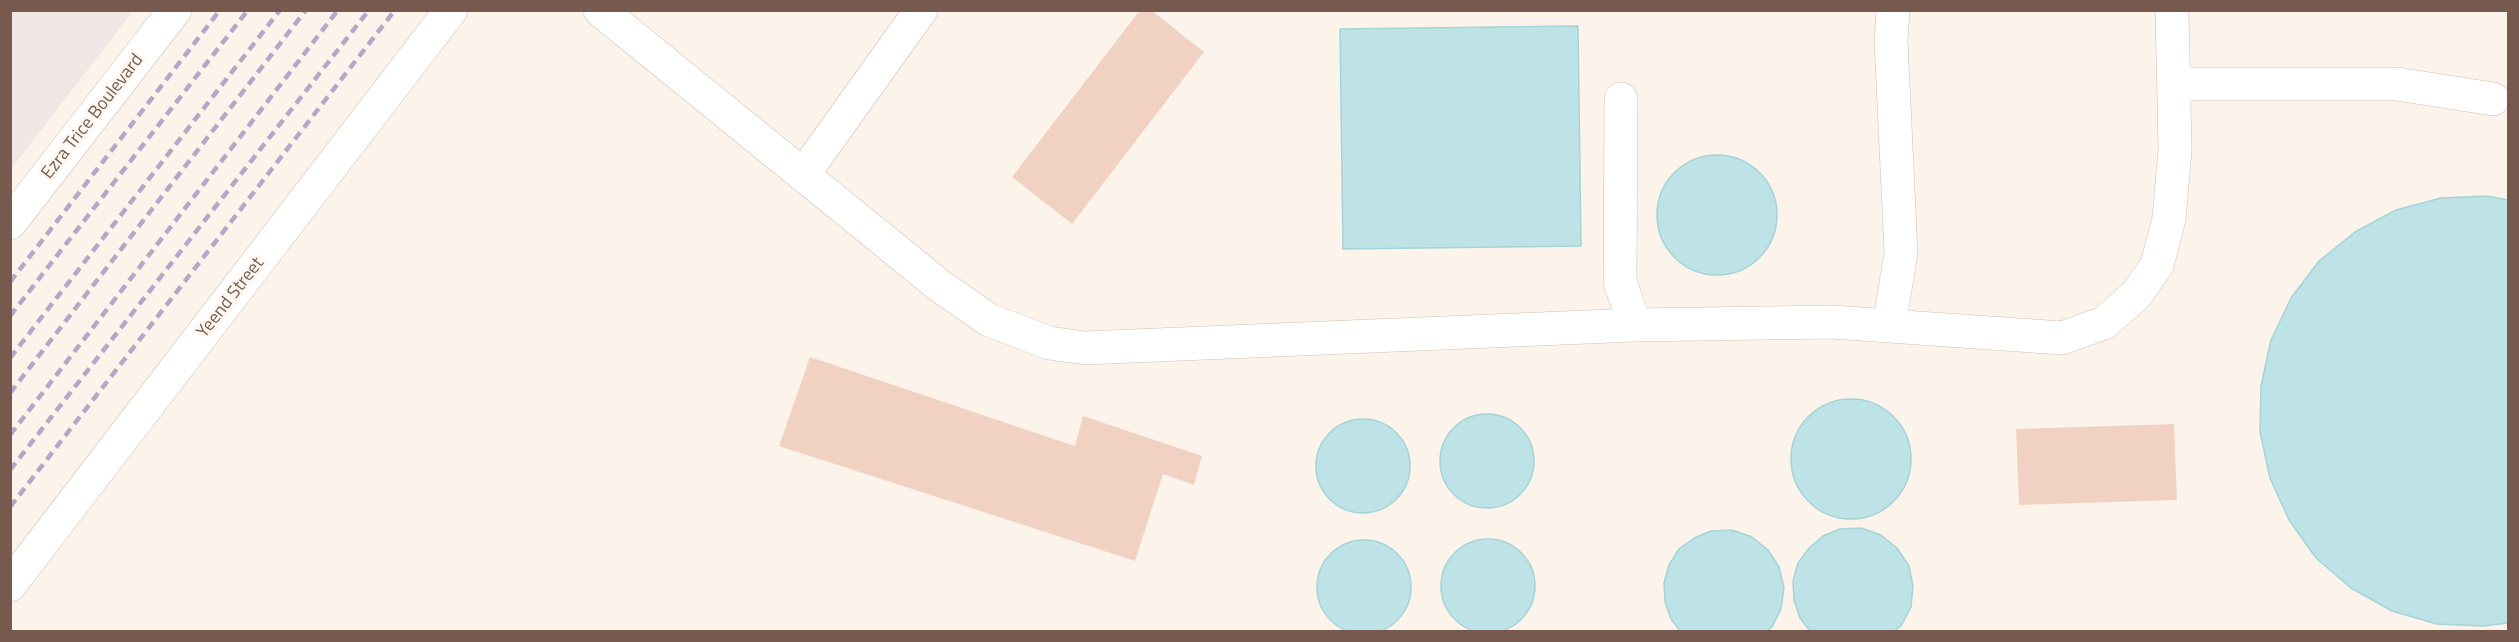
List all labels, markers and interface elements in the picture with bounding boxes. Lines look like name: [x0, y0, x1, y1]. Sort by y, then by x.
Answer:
street label: Ezra Trice Boulevard: [38, 50, 148, 184]
street label: Yeend Street: [193, 253, 269, 343]

